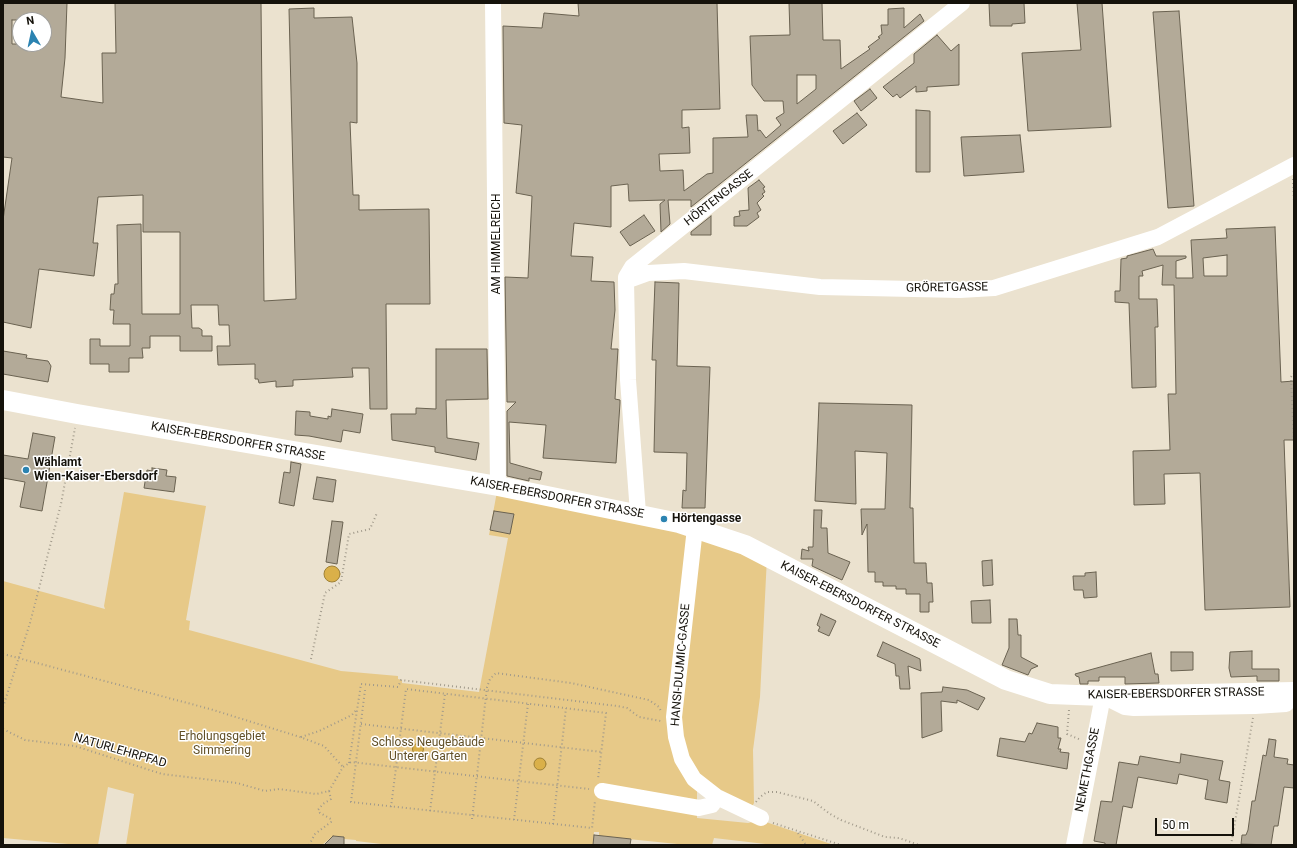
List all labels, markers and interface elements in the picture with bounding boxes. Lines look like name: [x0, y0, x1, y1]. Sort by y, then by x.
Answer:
north arrow: [12, 12, 52, 52]
text: N: [25, 14, 35, 28]
street label: HÖRTENGASSE: [682, 167, 756, 229]
street label: AM HIMMELREICH: [490, 193, 504, 295]
street label: GRÖRETGASSE: [906, 280, 988, 296]
street label: KAISER-EBERSDORFER STRASSE: [150, 420, 326, 464]
place label: Wählamt Wien-Kaiser-Ebersdorf: [34, 456, 157, 484]
marker: Wählamt Wien-Kaiser-Ebersdorf: [21, 465, 31, 475]
street label: KAISER-EBERSDORFER STRASSE: [469, 474, 645, 522]
place label: Hörtengasse: [672, 512, 741, 526]
marker: Hörtengasse: [659, 514, 669, 524]
street label: KAISER-EBERSDORFER STRASSE: [778, 558, 942, 652]
street label: HANSI-DUJMIC-GASSE: [668, 603, 694, 727]
street label: KAISER-EBERSDORFER STRASSE: [1087, 685, 1265, 703]
street label: NEMETHGASSE: [1073, 727, 1103, 813]
park label: Erholungsgebiet Simmering: [179, 730, 265, 758]
street label: NATURLEHRPFAD: [72, 731, 168, 771]
park label: Schloss Neugebäude Unterer Garten: [372, 736, 484, 764]
scale bar: [1157, 810, 1236, 836]
text: 50 m: [1162, 818, 1189, 832]

